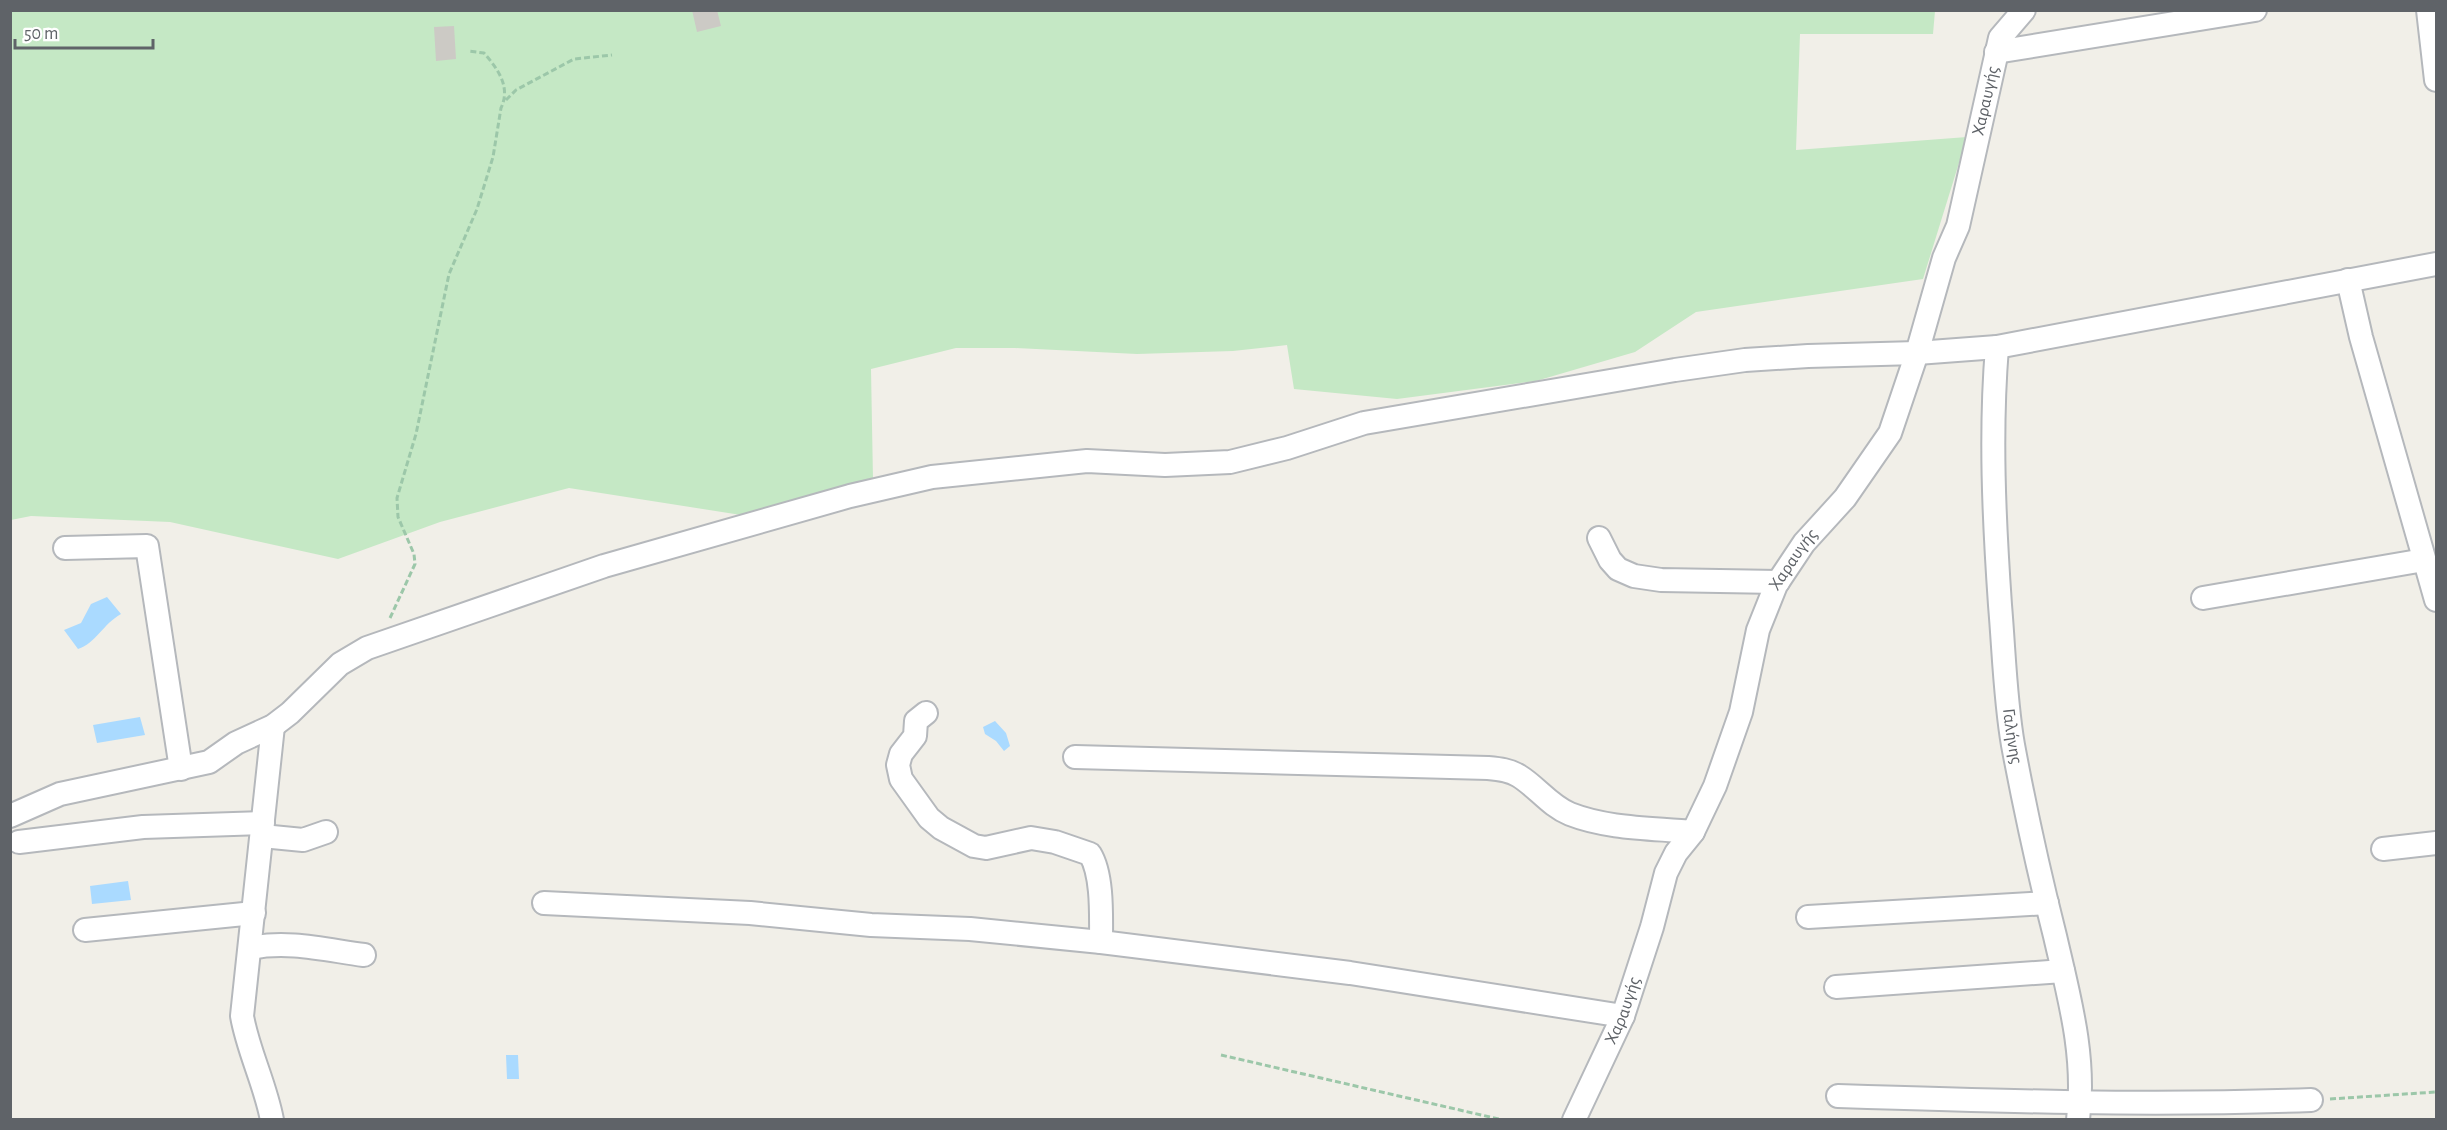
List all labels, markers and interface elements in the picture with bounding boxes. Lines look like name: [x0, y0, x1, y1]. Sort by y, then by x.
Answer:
scale bar: [15, 12, 153, 50]
text: 50 m: [24, 25, 58, 43]
street label: Χαραυγής: [1969, 65, 2002, 137]
street label: Χαραυγής: [1766, 525, 1821, 594]
street label: Γαλήνης: [1999, 707, 2025, 765]
street label: Χαραυγής: [1602, 975, 1644, 1047]

